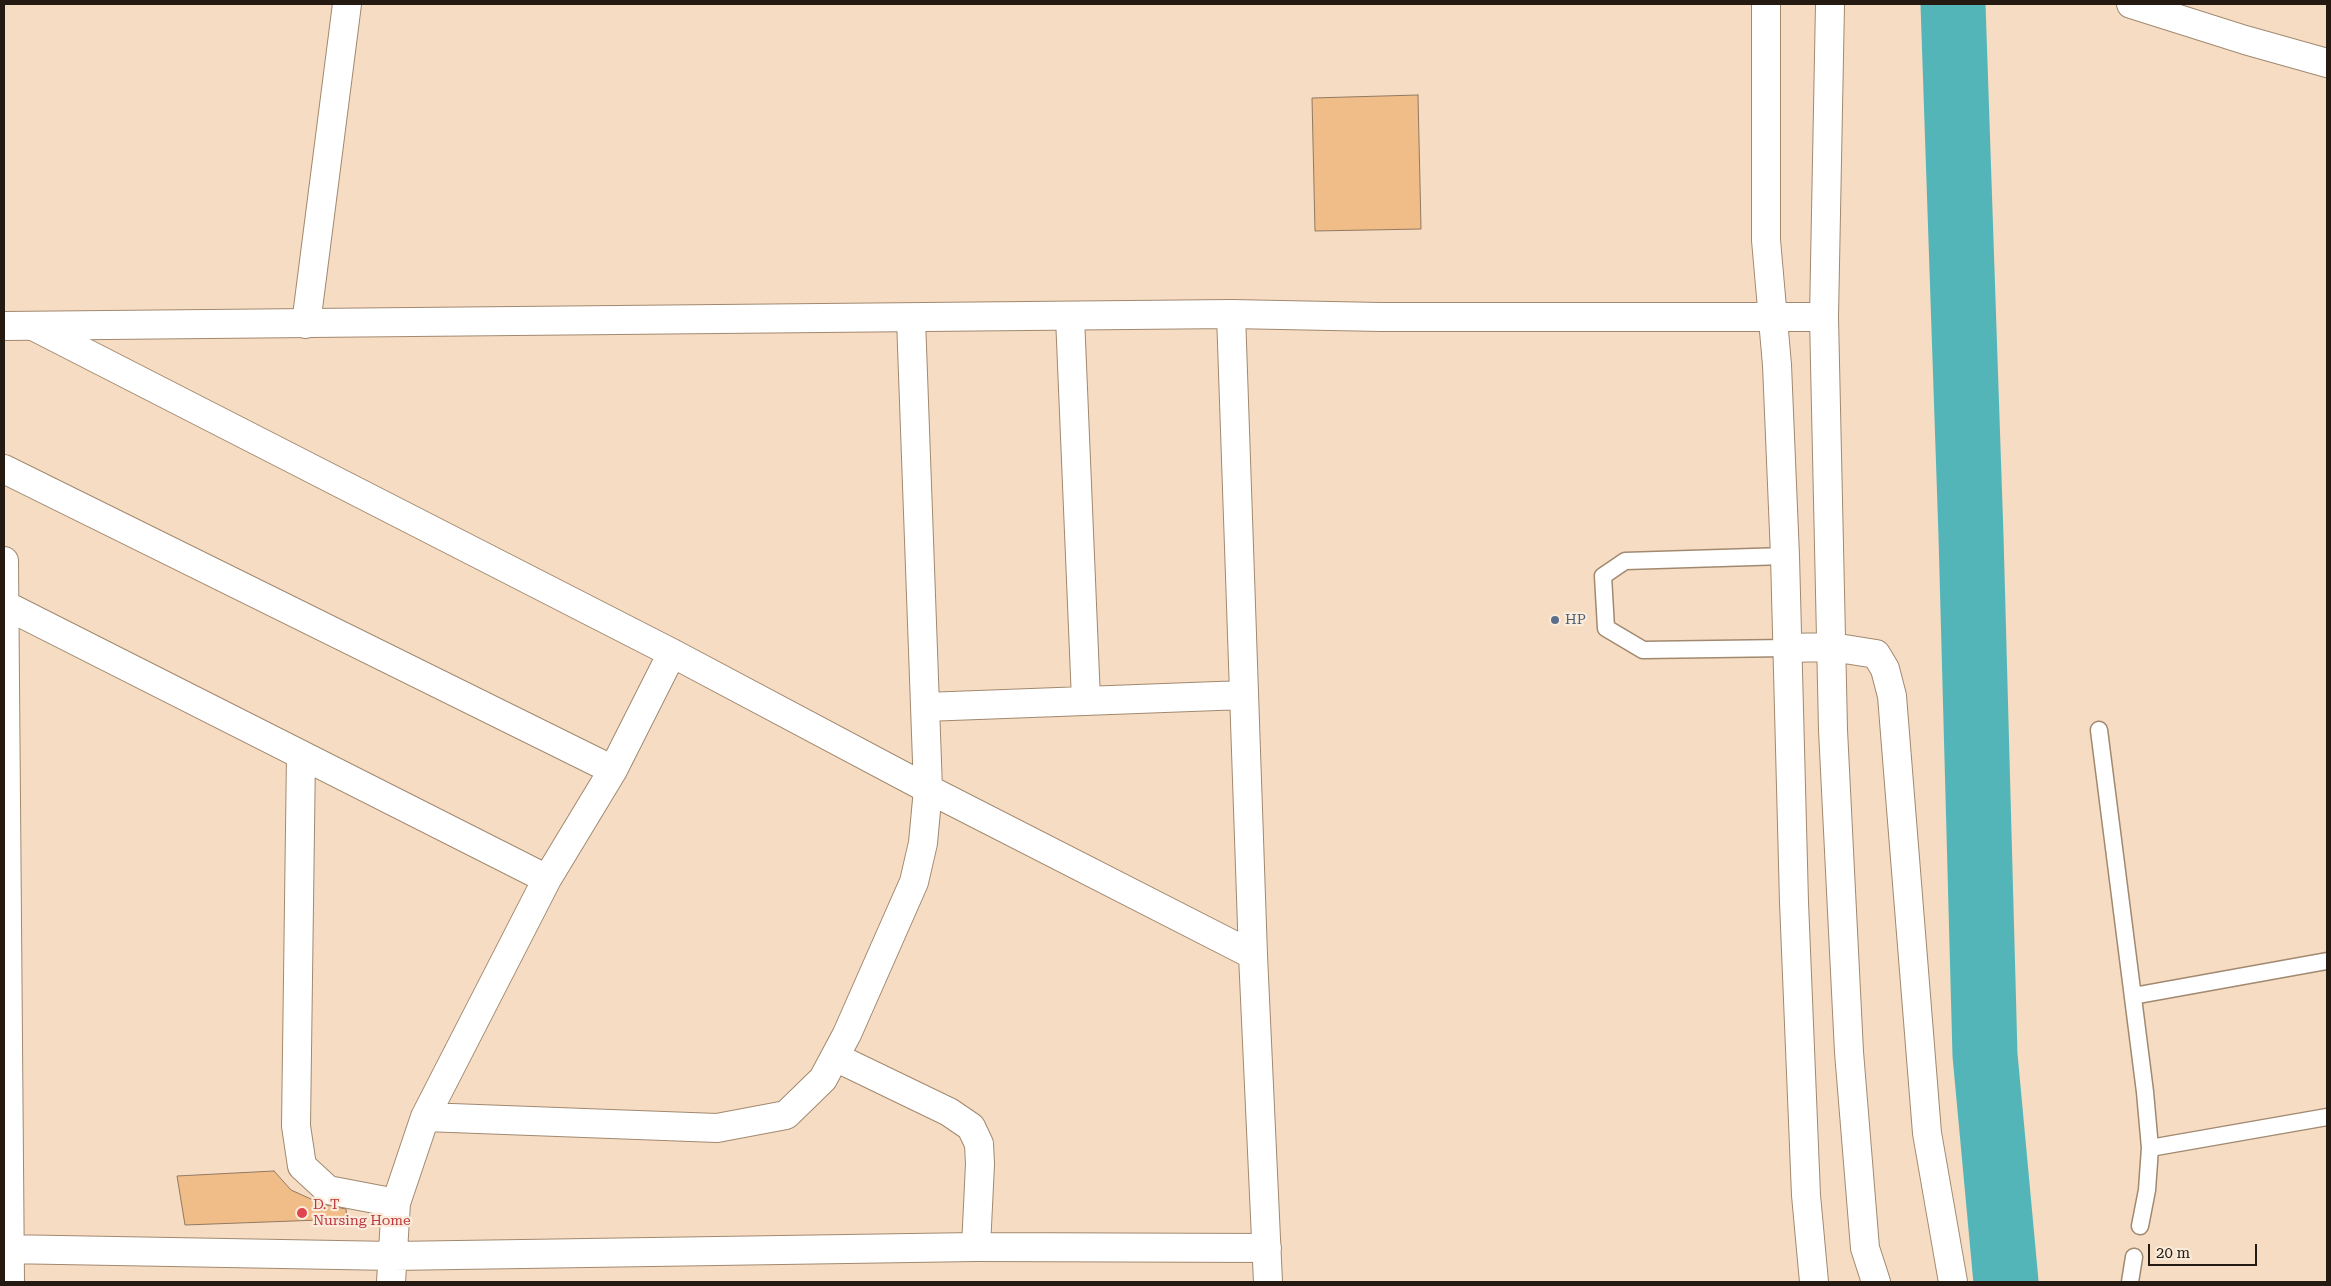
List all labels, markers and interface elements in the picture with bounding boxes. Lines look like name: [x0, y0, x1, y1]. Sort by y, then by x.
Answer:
place label: HP: [1565, 612, 1586, 628]
marker: HP: [1549, 614, 1561, 626]
place label: D. T Nursing Home: [313, 1197, 411, 1230]
marker: D. T Nursing Home: [295, 1206, 309, 1220]
scale bar: [2151, 1234, 2260, 1266]
text: 20 m: [2156, 1244, 2190, 1262]

